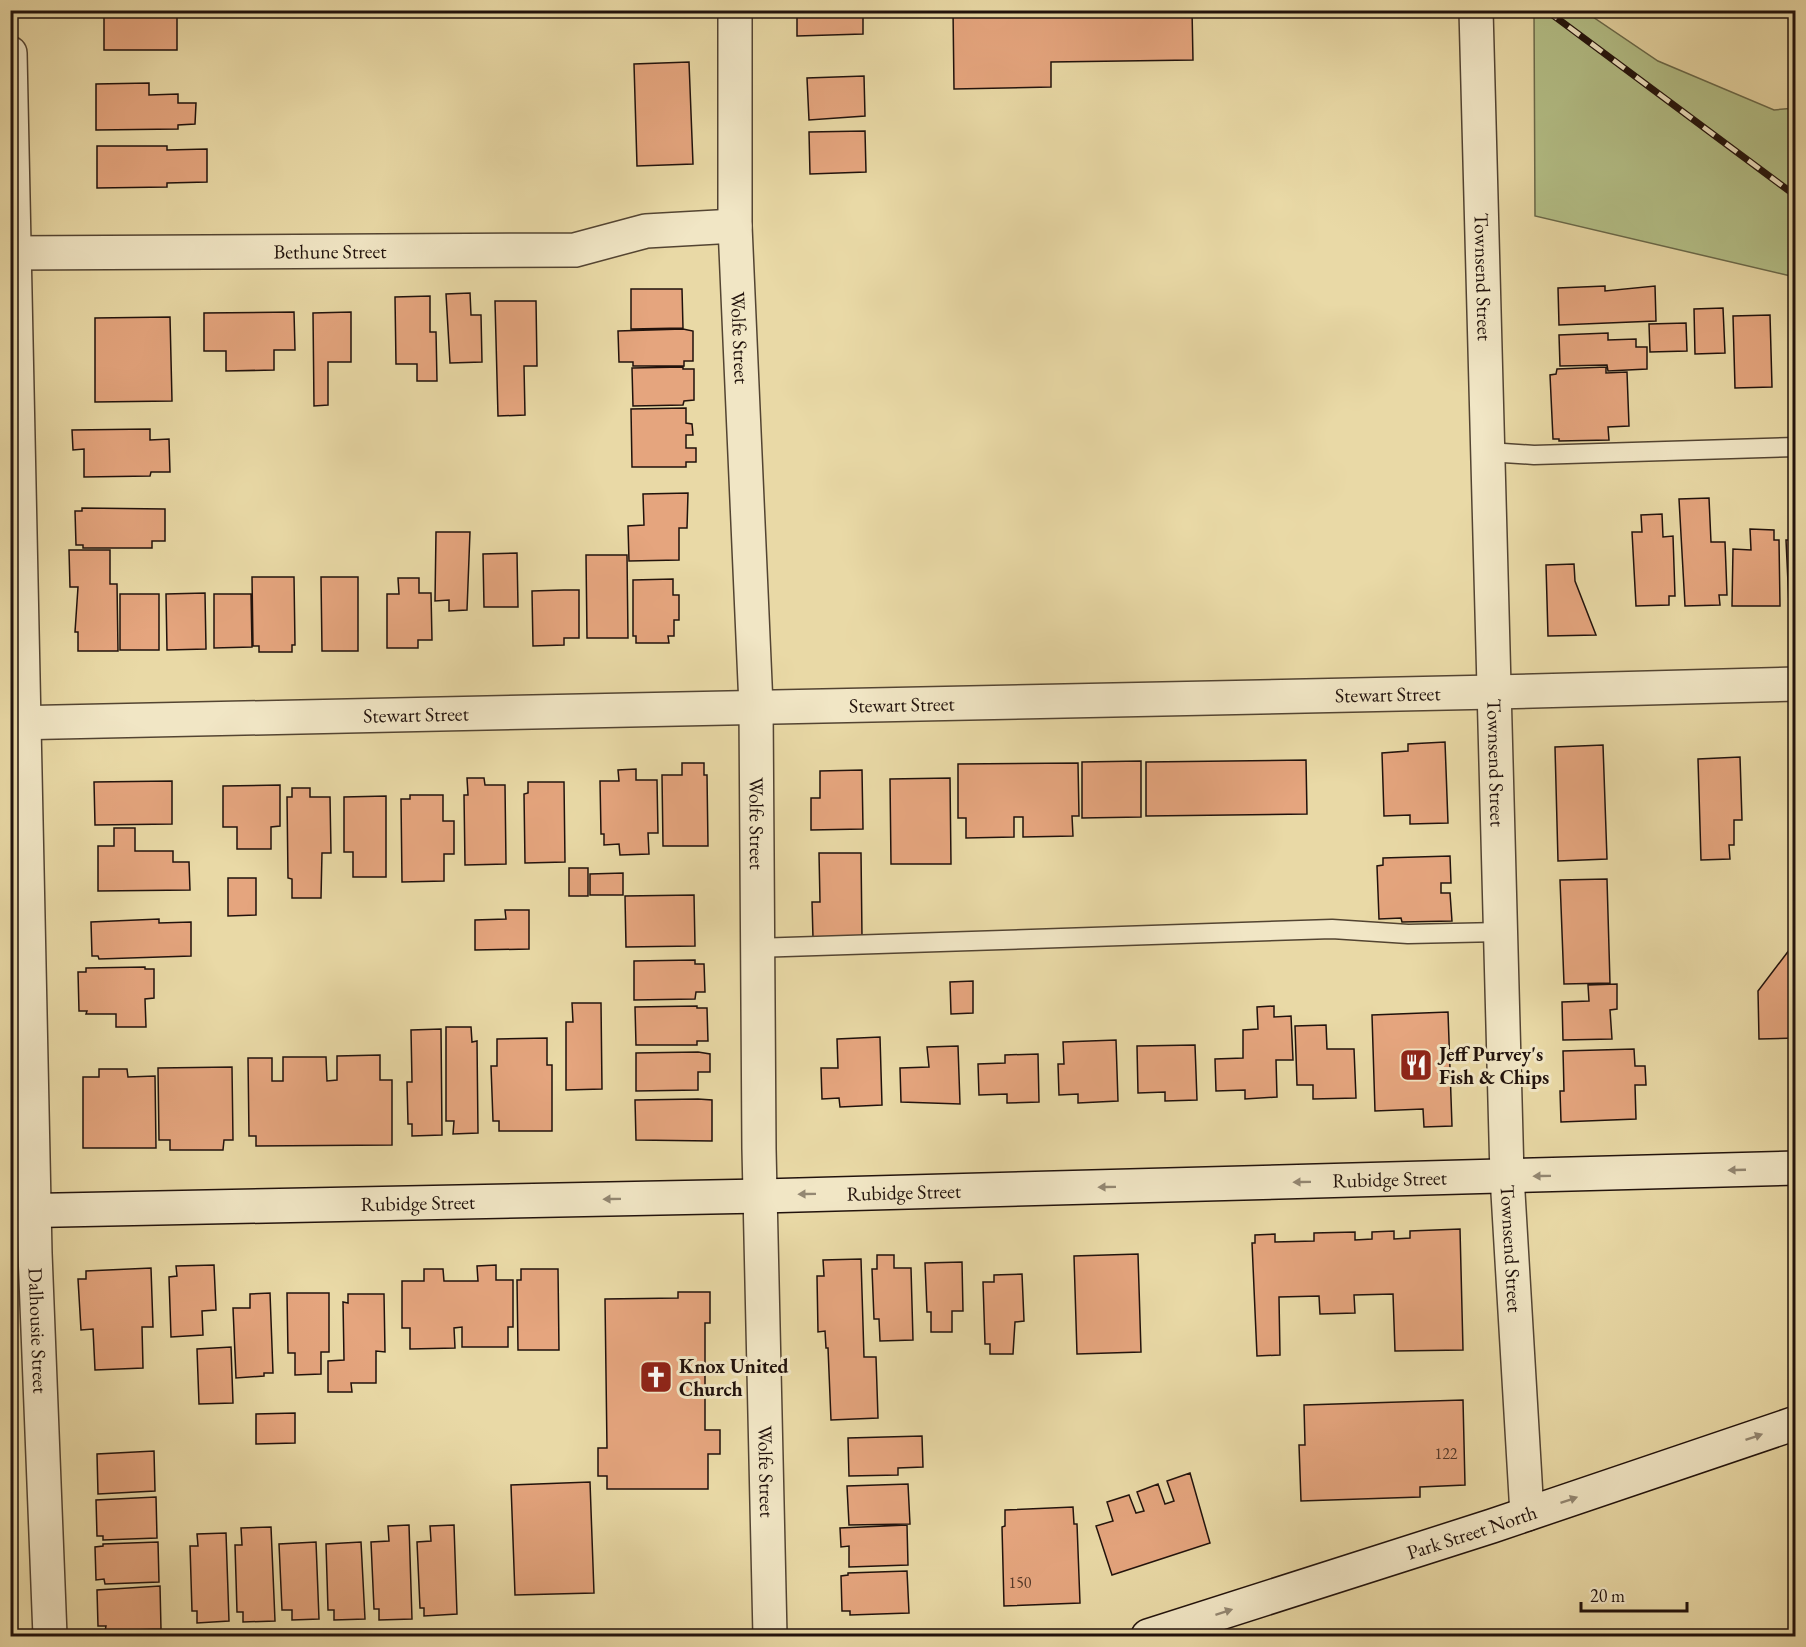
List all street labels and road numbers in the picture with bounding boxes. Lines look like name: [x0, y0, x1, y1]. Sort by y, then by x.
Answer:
street label: Townsend Street: [1468, 213, 1498, 342]
street label: Bethune Street: [273, 238, 387, 265]
street label: Wolfe Street: [725, 291, 755, 385]
street label: Stewart Street: [1335, 680, 1442, 708]
street label: Stewart Street: [849, 690, 956, 718]
street label: Townsend Street: [1481, 698, 1511, 828]
street label: Stewart Street: [363, 700, 470, 729]
street label: Wolfe Street: [743, 777, 770, 871]
street label: Rubidge Street: [1332, 1164, 1448, 1194]
street label: Rubidge Street: [846, 1178, 962, 1207]
street label: Townsend Street: [1495, 1184, 1528, 1314]
street label: Rubidge Street: [360, 1189, 476, 1217]
street label: Dalhousie Street: [23, 1267, 54, 1395]
street label: Wolfe Street: [752, 1425, 780, 1519]
street label: Park Street North: [1404, 1499, 1540, 1565]

